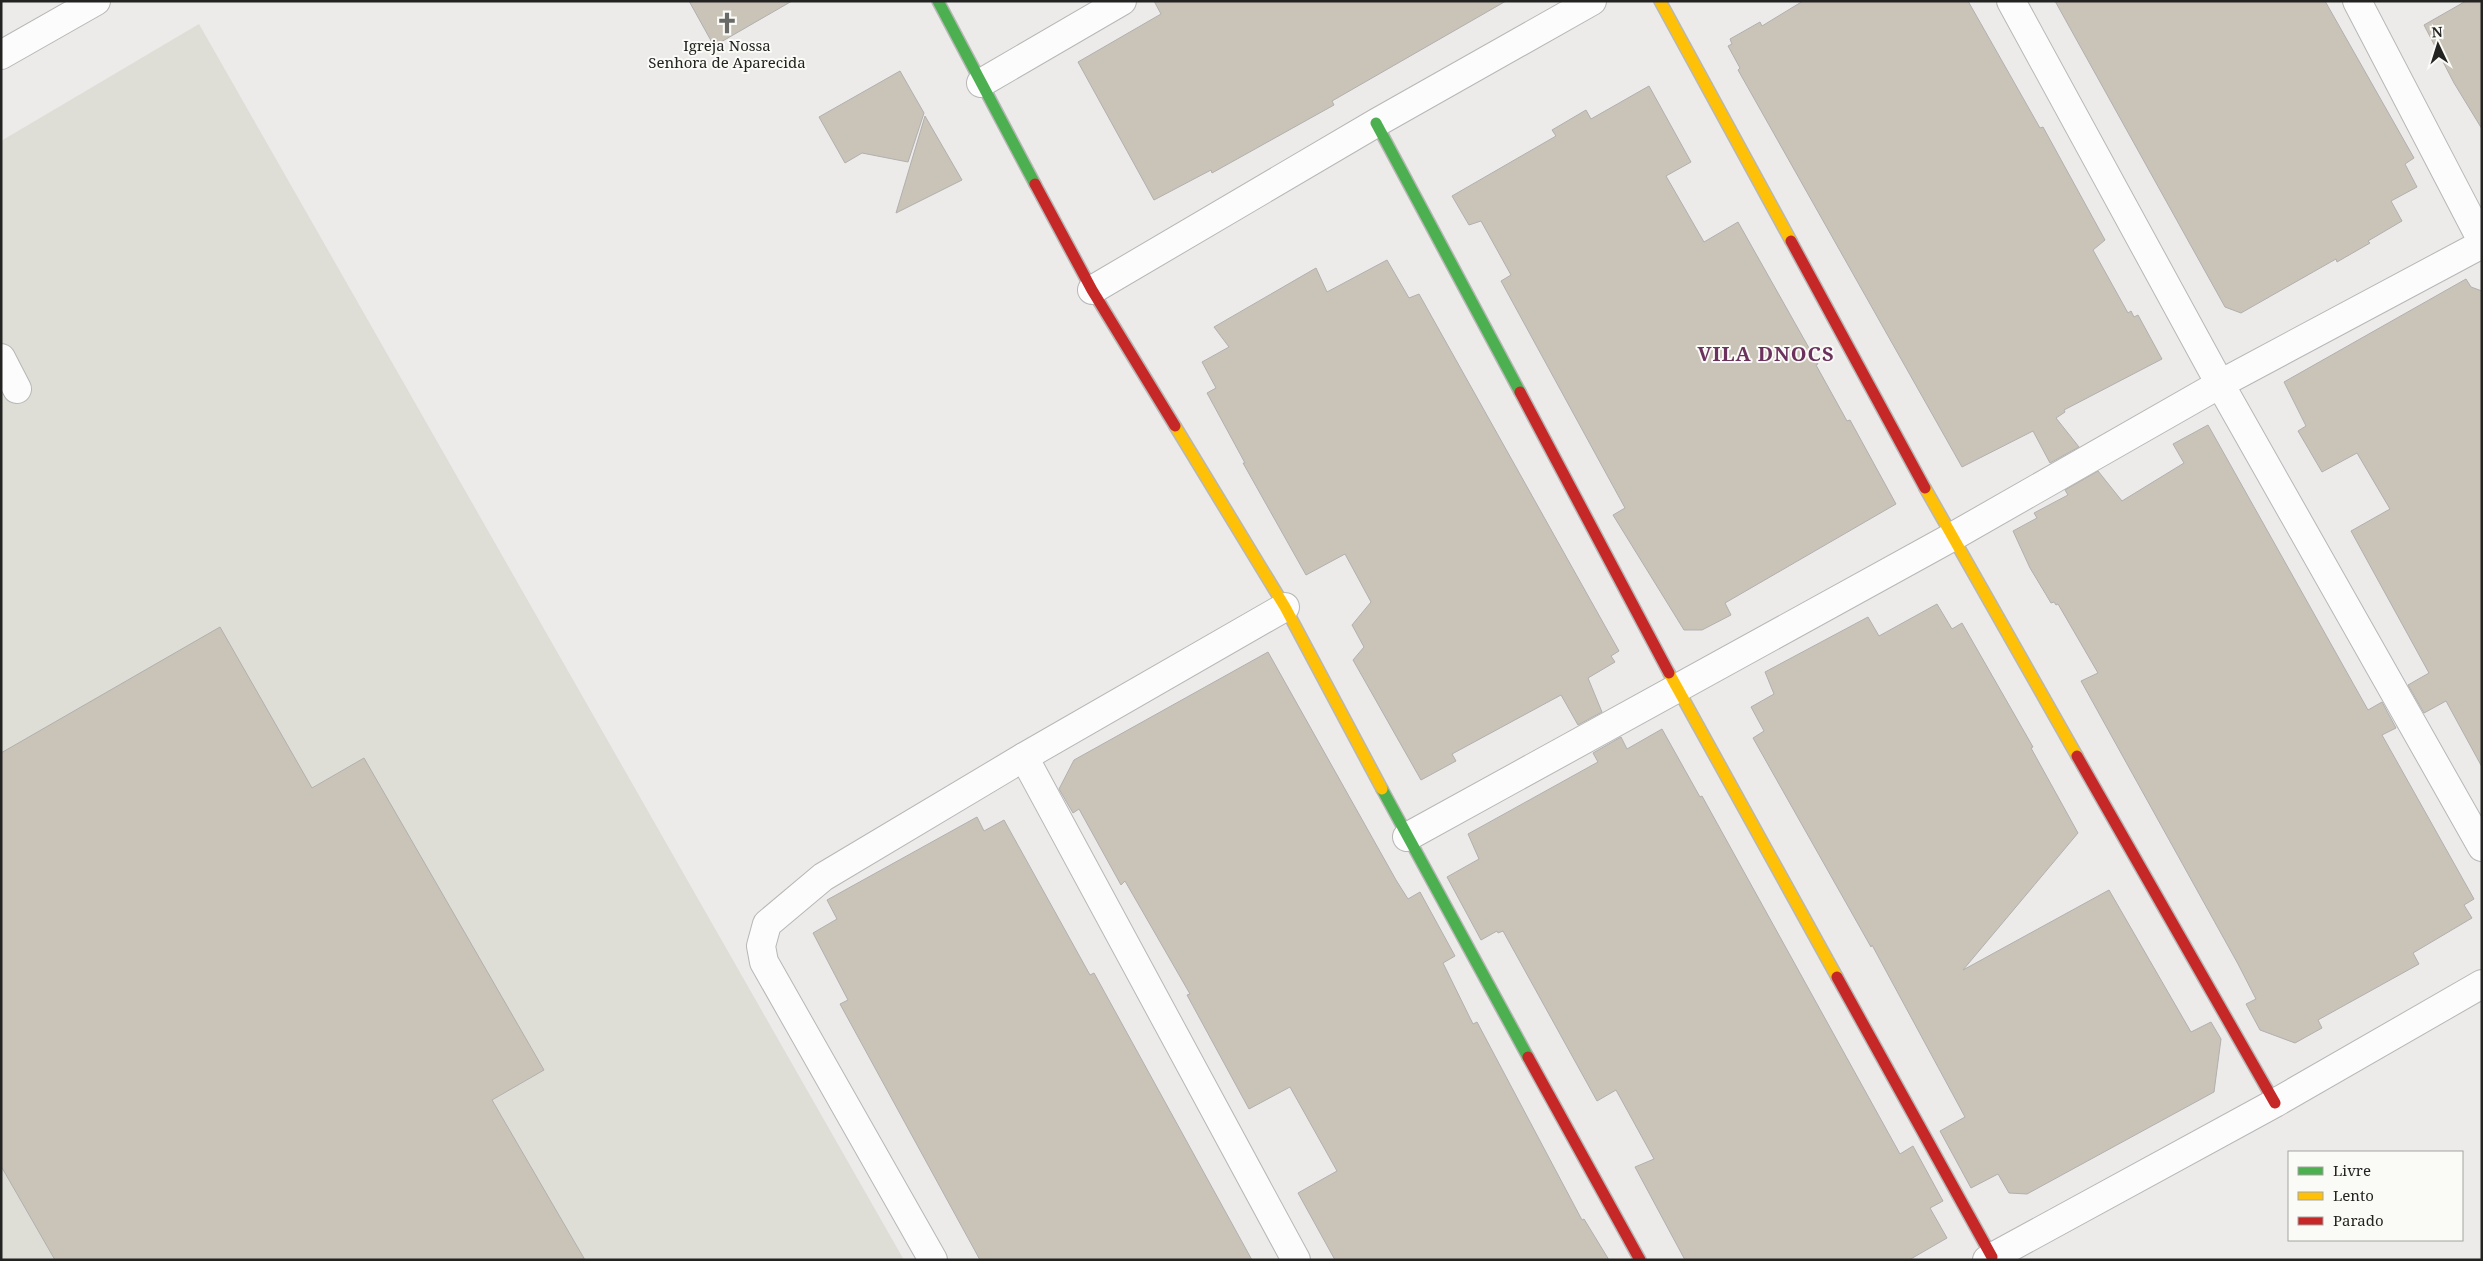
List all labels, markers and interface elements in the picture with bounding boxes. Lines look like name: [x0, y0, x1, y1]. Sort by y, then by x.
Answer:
church icon: Igreja Nossa Senhora de Aparecida: [714, 10, 740, 36]
north arrow: [2413, 20, 2463, 70]
text: N: [2431, 22, 2443, 41]
place label: Igreja Nossa Senhora de Aparecida: [648, 35, 806, 72]
district label: VILA DNOCS: [1697, 340, 1835, 367]
legend: [2288, 1151, 2463, 1241]
text: Livre: [2333, 1160, 2371, 1180]
text: Lento: [2333, 1185, 2374, 1205]
text: Parado: [2333, 1210, 2384, 1230]

